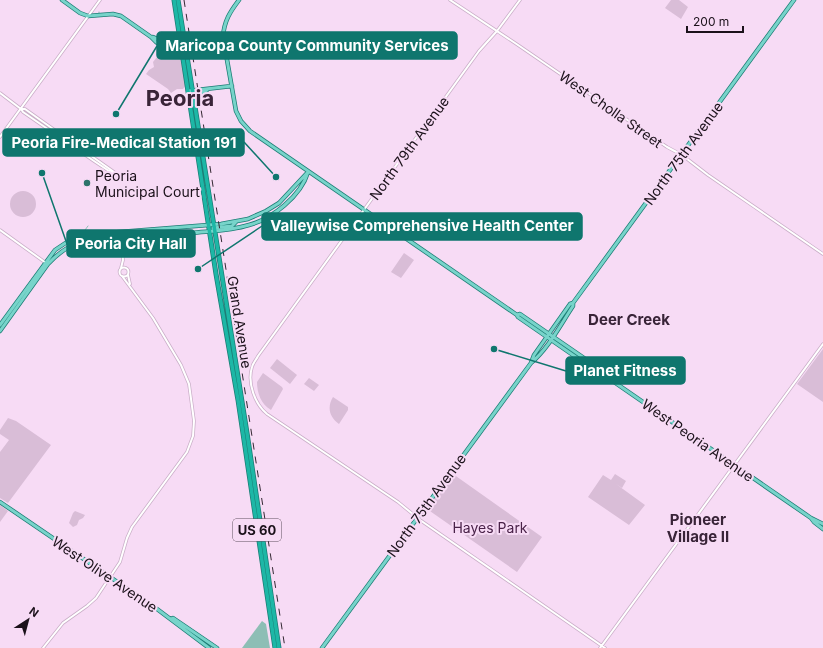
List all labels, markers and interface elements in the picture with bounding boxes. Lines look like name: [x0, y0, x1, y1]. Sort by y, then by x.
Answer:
scale bar: [687, 8, 743, 34]
text: 200 m: [693, 14, 729, 29]
callout: Maricopa County Community Services: [157, 32, 457, 59]
text: Maricopa County Community Services: [165, 36, 449, 55]
street label: West Cholla Street: [556, 67, 666, 151]
district label: Peoria: [146, 85, 214, 111]
street label: North 79th Avenue: [366, 93, 452, 203]
street label: North 75th Avenue: [640, 98, 726, 208]
callout: Peoria Fire-Medical Station 191: [3, 129, 244, 156]
text: Peoria Fire-Medical Station 191: [12, 133, 237, 152]
place label: Peoria Municipal Court: [95, 167, 200, 200]
marker: Peoria Municipal Court: [82, 178, 92, 188]
callout: Valleywise Comprehensive Health Center: [262, 213, 582, 240]
text: Valleywise Comprehensive Health Center: [270, 216, 574, 235]
callout: Peoria City Hall: [67, 230, 195, 257]
text: Peoria City Hall: [75, 234, 187, 253]
street label: Grand Avenue: [224, 274, 256, 370]
district label: Deer Creek: [588, 310, 670, 329]
callout: Planet Fitness: [566, 357, 685, 384]
text: Planet Fitness: [573, 361, 677, 380]
street label: West Peoria Avenue: [639, 395, 757, 485]
street label: North 75th Avenue: [383, 450, 469, 560]
district label: Pioneer Village II: [667, 510, 729, 546]
road number: US 60: [233, 519, 281, 541]
park label: Hayes Park: [452, 519, 528, 536]
street label: West Olive Avenue: [49, 532, 161, 616]
north arrow: [8, 600, 48, 640]
text: N: [26, 604, 41, 620]

